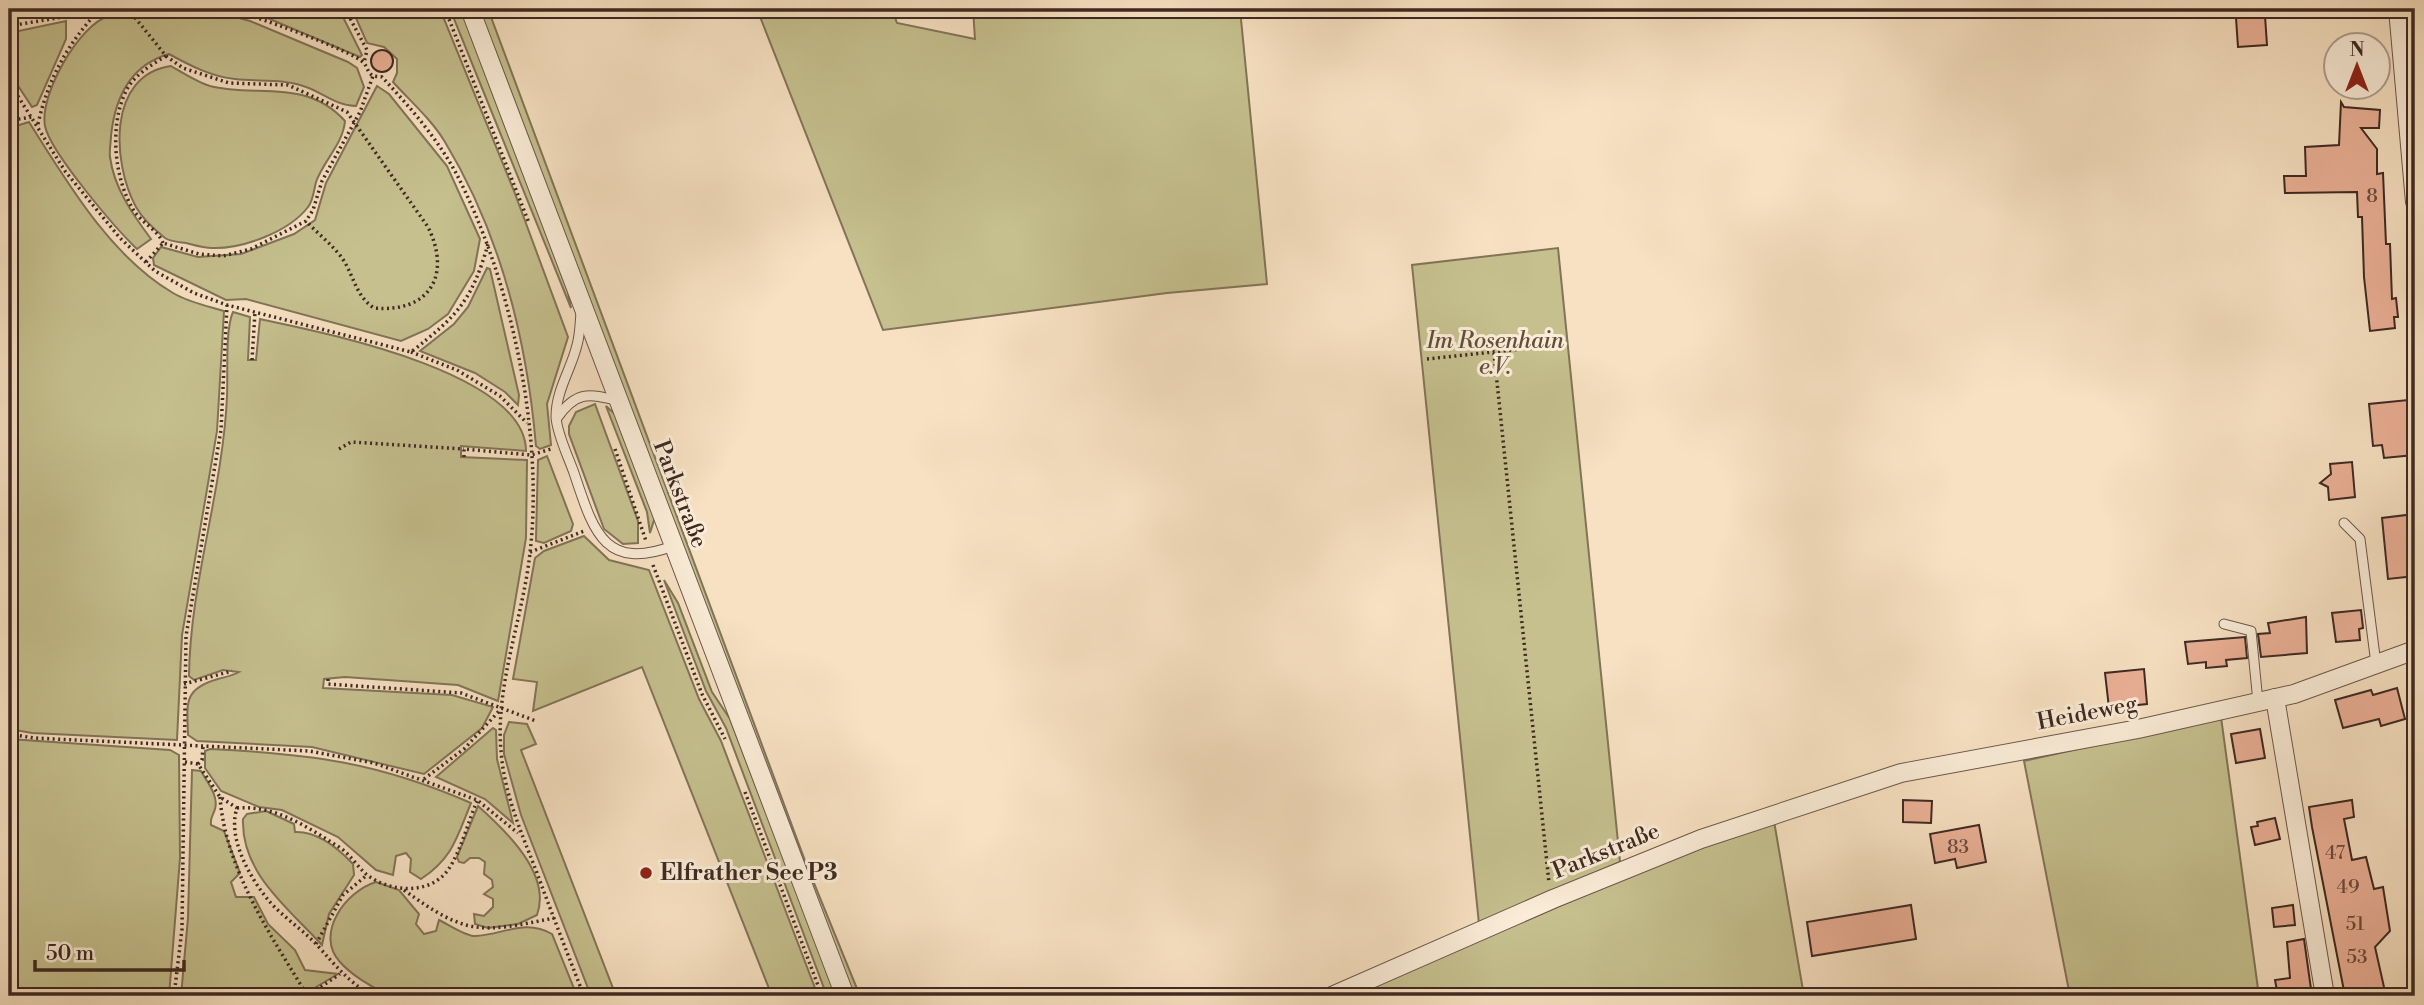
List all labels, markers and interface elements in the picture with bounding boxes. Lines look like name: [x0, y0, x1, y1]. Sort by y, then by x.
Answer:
north arrow: [2322, 32, 2392, 102]
text: N: [2349, 38, 2365, 62]
house number: 8: [2366, 184, 2378, 208]
park label: Im Rosenhain e.V.: [1425, 327, 1565, 381]
street label: Parkstraße: [647, 436, 713, 552]
street label: Heideweg: [2034, 690, 2140, 736]
street label: Parkstraße: [1548, 817, 1664, 885]
house number: 83: [1947, 835, 1969, 859]
house number: 47: [2325, 841, 2345, 865]
place label: Elfrather See P3: [660, 859, 838, 887]
marker: Elfrather See P3: [638, 865, 654, 881]
house number: 49: [2337, 875, 2359, 899]
house number: 51: [2346, 912, 2364, 936]
scale bar: [35, 928, 184, 972]
text: 50 m: [46, 941, 94, 967]
house number: 53: [2347, 945, 2367, 969]

